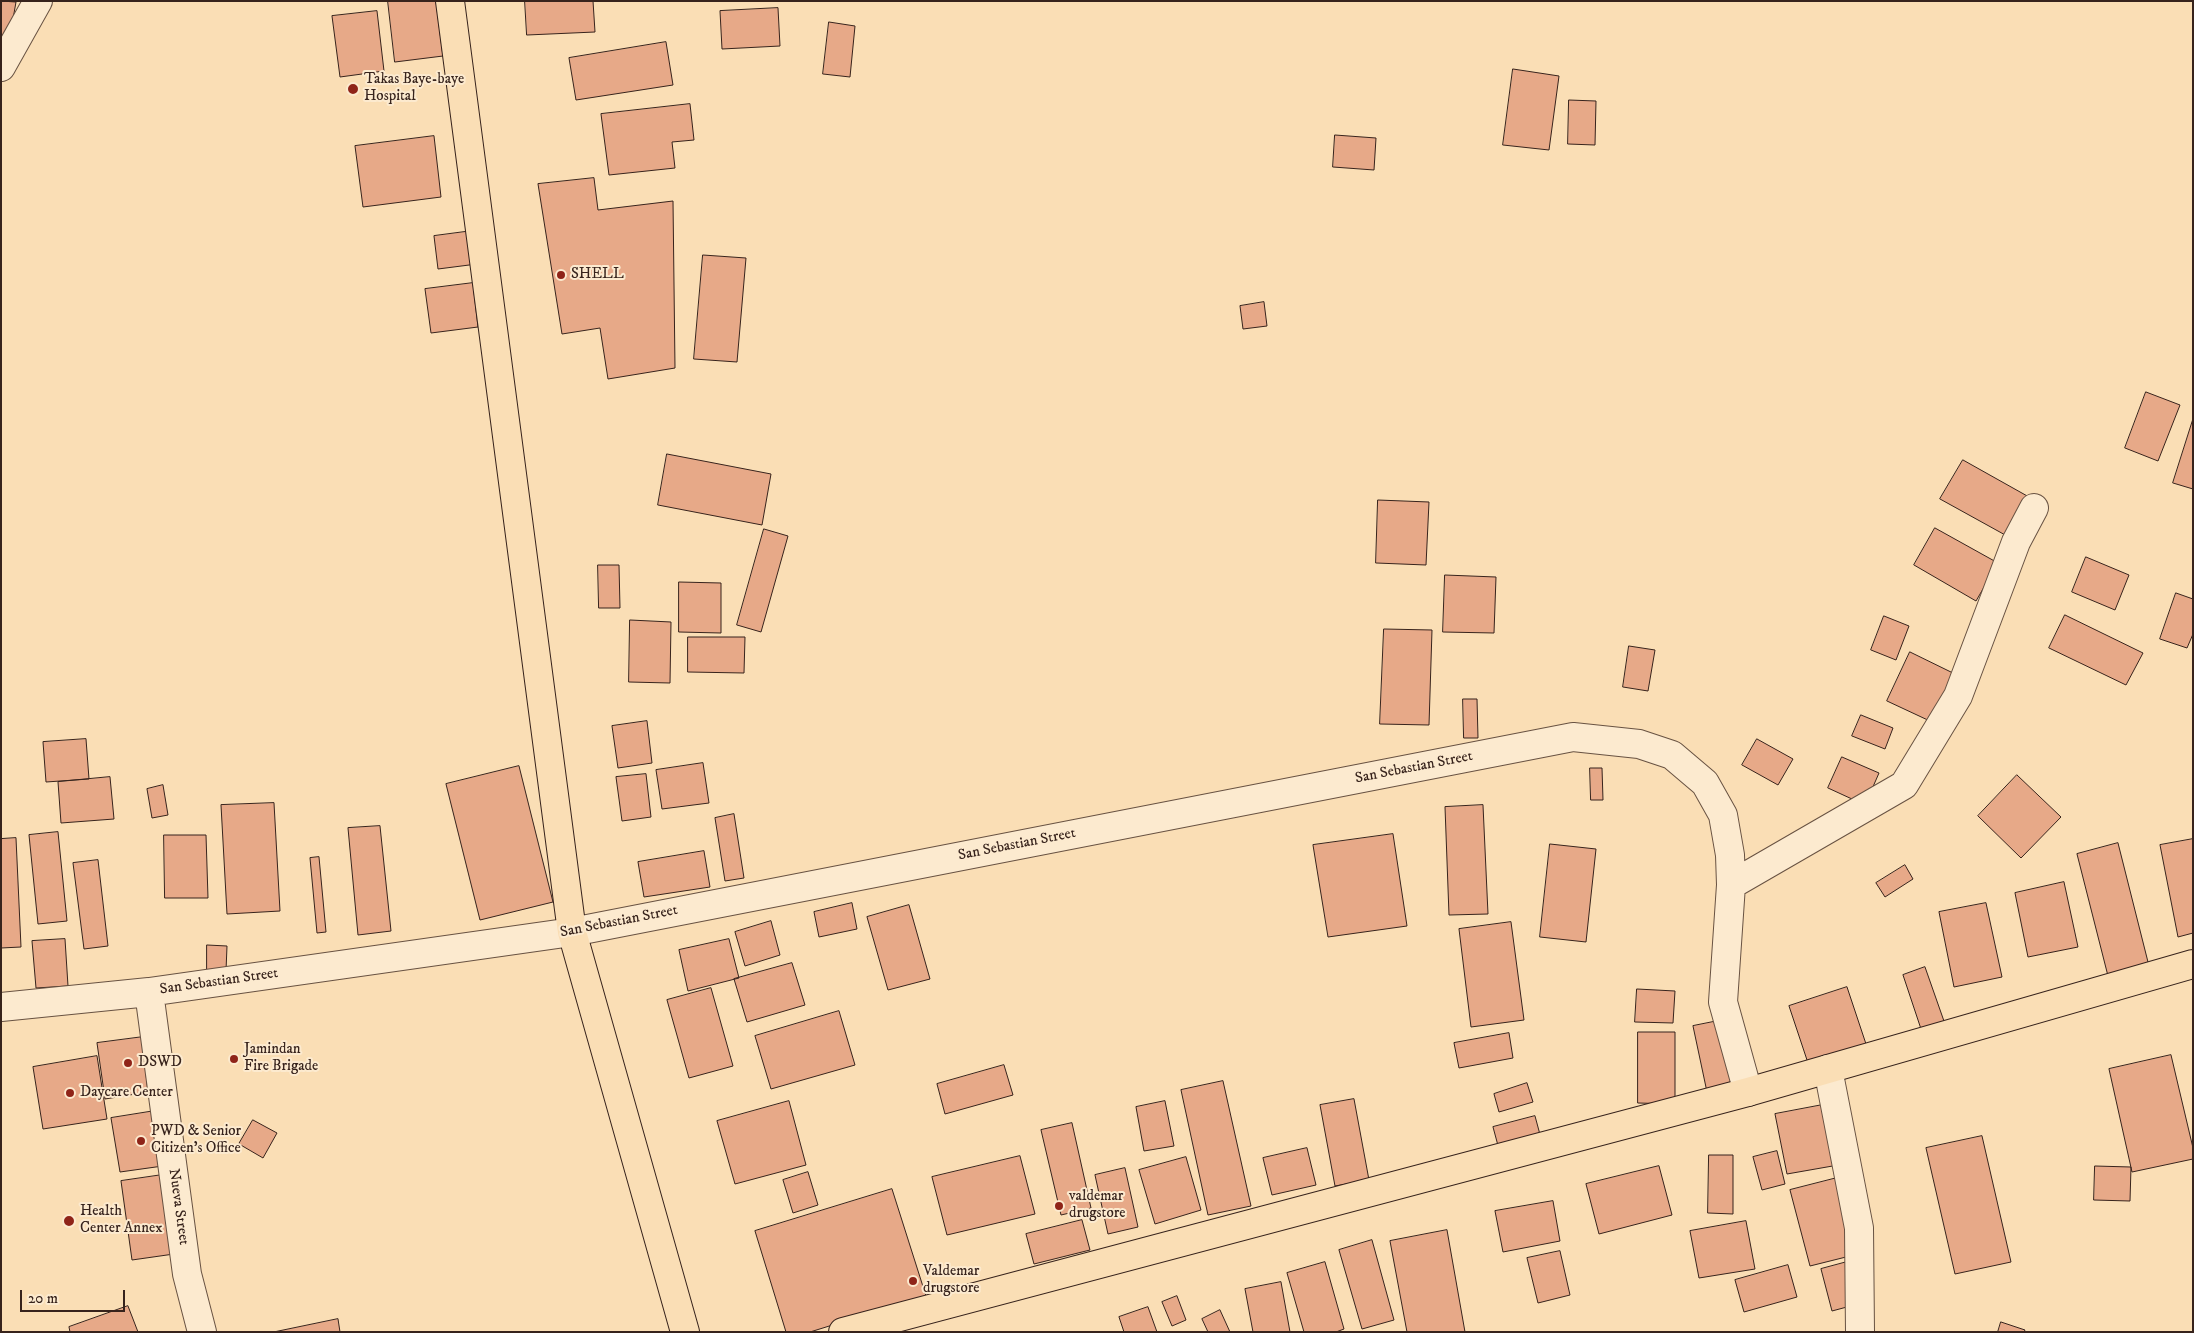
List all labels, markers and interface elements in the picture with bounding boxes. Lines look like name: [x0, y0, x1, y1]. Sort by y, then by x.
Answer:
place label: Takas Baye-baye Hospital: [364, 71, 464, 106]
marker: Takas Baye-baye Hospital: [346, 82, 360, 96]
place label: SHELL: [571, 266, 624, 284]
marker: SHELL: [555, 269, 567, 281]
street label: San Sebastian Street: [1354, 748, 1474, 788]
street label: San Sebastian Street: [957, 825, 1077, 865]
street label: San Sebastian Street: [559, 902, 679, 942]
street label: San Sebastian Street: [159, 965, 279, 999]
place label: Jamindan Fire Brigade: [244, 1041, 318, 1076]
marker: Jamindan Fire Brigade: [228, 1053, 240, 1065]
place label: DSWD: [138, 1054, 182, 1072]
marker: DSWD: [122, 1057, 134, 1069]
place label: Daycare Center: [80, 1084, 173, 1102]
marker: Daycare Center: [64, 1087, 76, 1099]
place label: PWD & Senior Citizen's Office: [151, 1123, 241, 1158]
marker: PWD & Senior Citizen's Office: [135, 1135, 147, 1147]
street label: Nueva Street: [164, 1168, 192, 1246]
place label: valdemar drugstore: [1069, 1188, 1125, 1223]
marker: valdemar drugstore: [1053, 1200, 1065, 1212]
place label: Health Center Annex: [80, 1203, 163, 1238]
marker: Health Center Annex: [62, 1214, 76, 1228]
place label: Valdemar drugstore: [923, 1263, 979, 1298]
marker: Valdemar drugstore: [907, 1275, 919, 1287]
scale bar: [22, 1280, 128, 1312]
text: 20 m: [28, 1289, 58, 1308]

